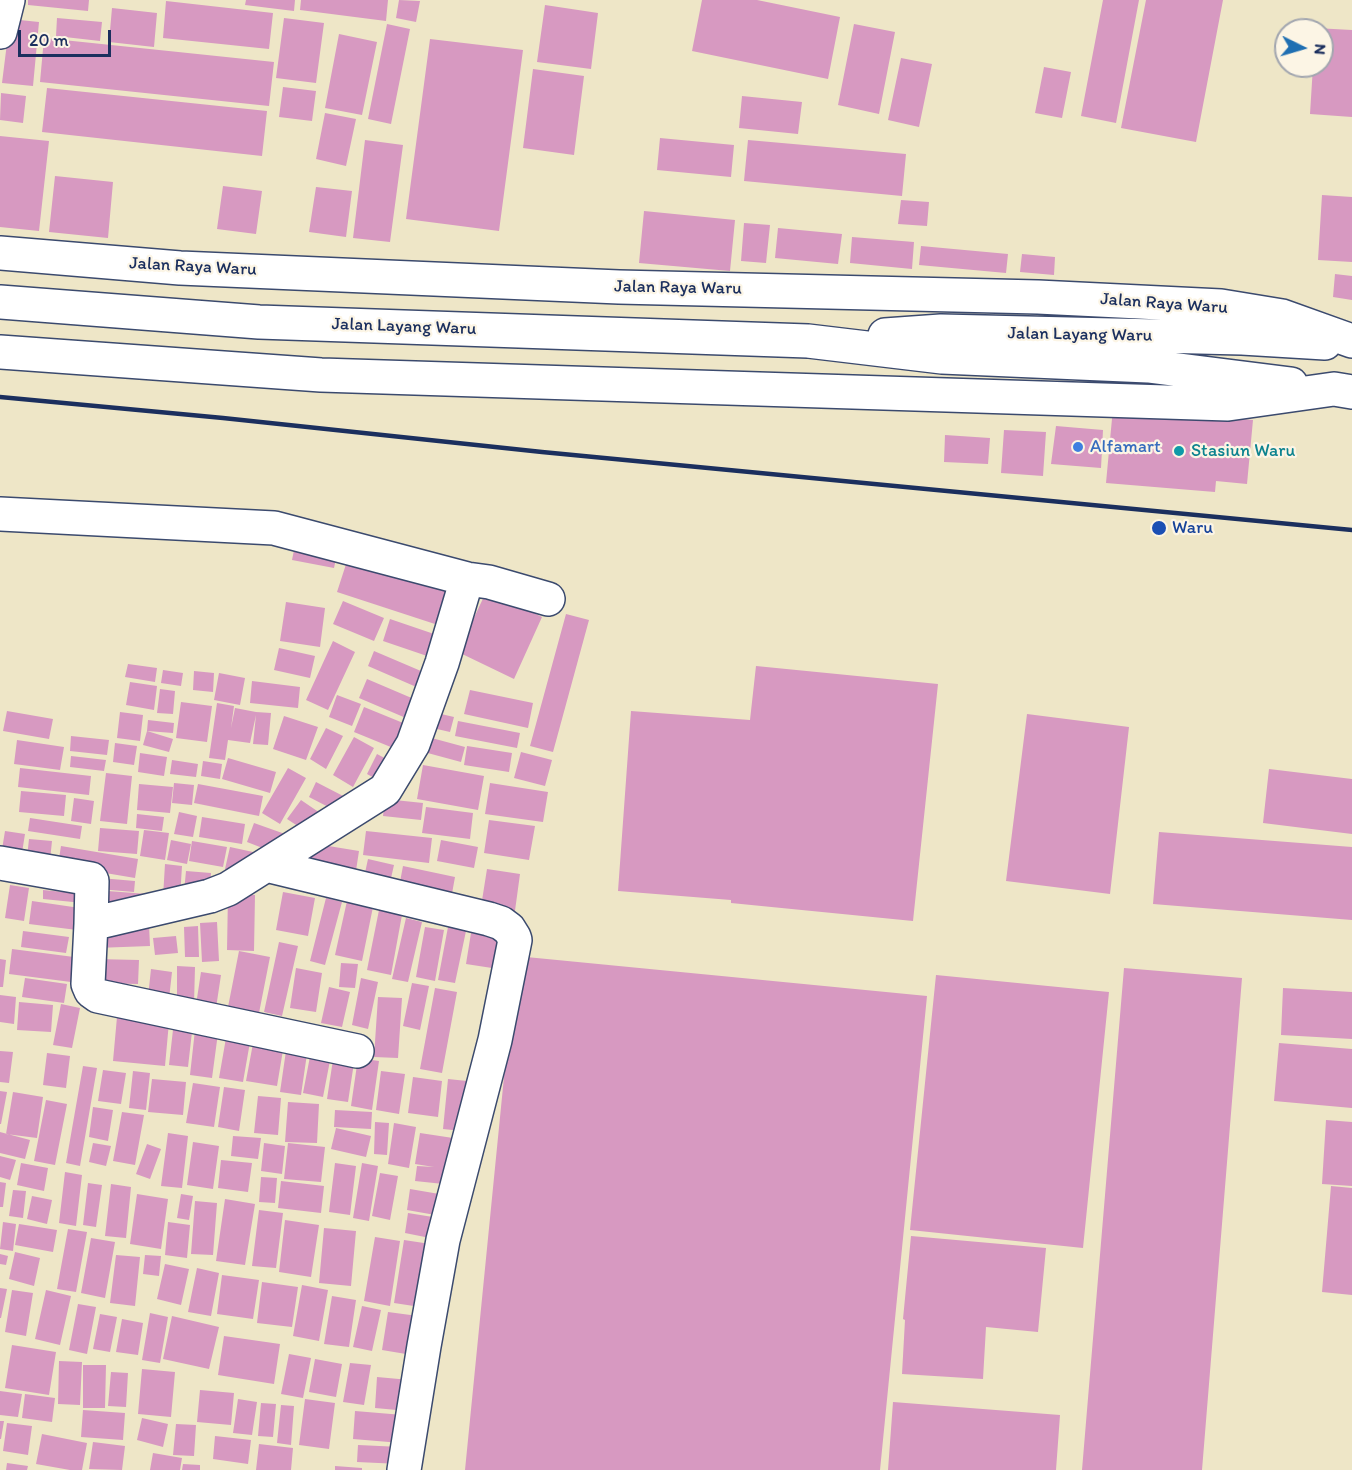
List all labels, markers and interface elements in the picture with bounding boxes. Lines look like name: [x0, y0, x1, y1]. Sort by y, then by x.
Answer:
scale bar: [21, 18, 114, 56]
north arrow: [1274, 18, 1334, 78]
text: 20 m: [29, 29, 69, 51]
text: N: [1311, 43, 1330, 56]
street label: Jalan Raya Waru: [129, 253, 257, 281]
street label: Jalan Raya Waru: [614, 276, 742, 300]
street label: Jalan Raya Waru: [1099, 289, 1229, 319]
street label: Jalan Layang Waru: [331, 314, 477, 340]
street label: Jalan Layang Waru: [1007, 323, 1153, 347]
place label: Alfamart: [1090, 436, 1161, 458]
marker: Alfamart: [1071, 440, 1085, 454]
place label: Stasiun Waru: [1191, 440, 1295, 462]
marker: Stasiun Waru: [1172, 444, 1186, 458]
place label: Waru: [1172, 517, 1213, 539]
marker: Waru: [1150, 519, 1168, 537]

